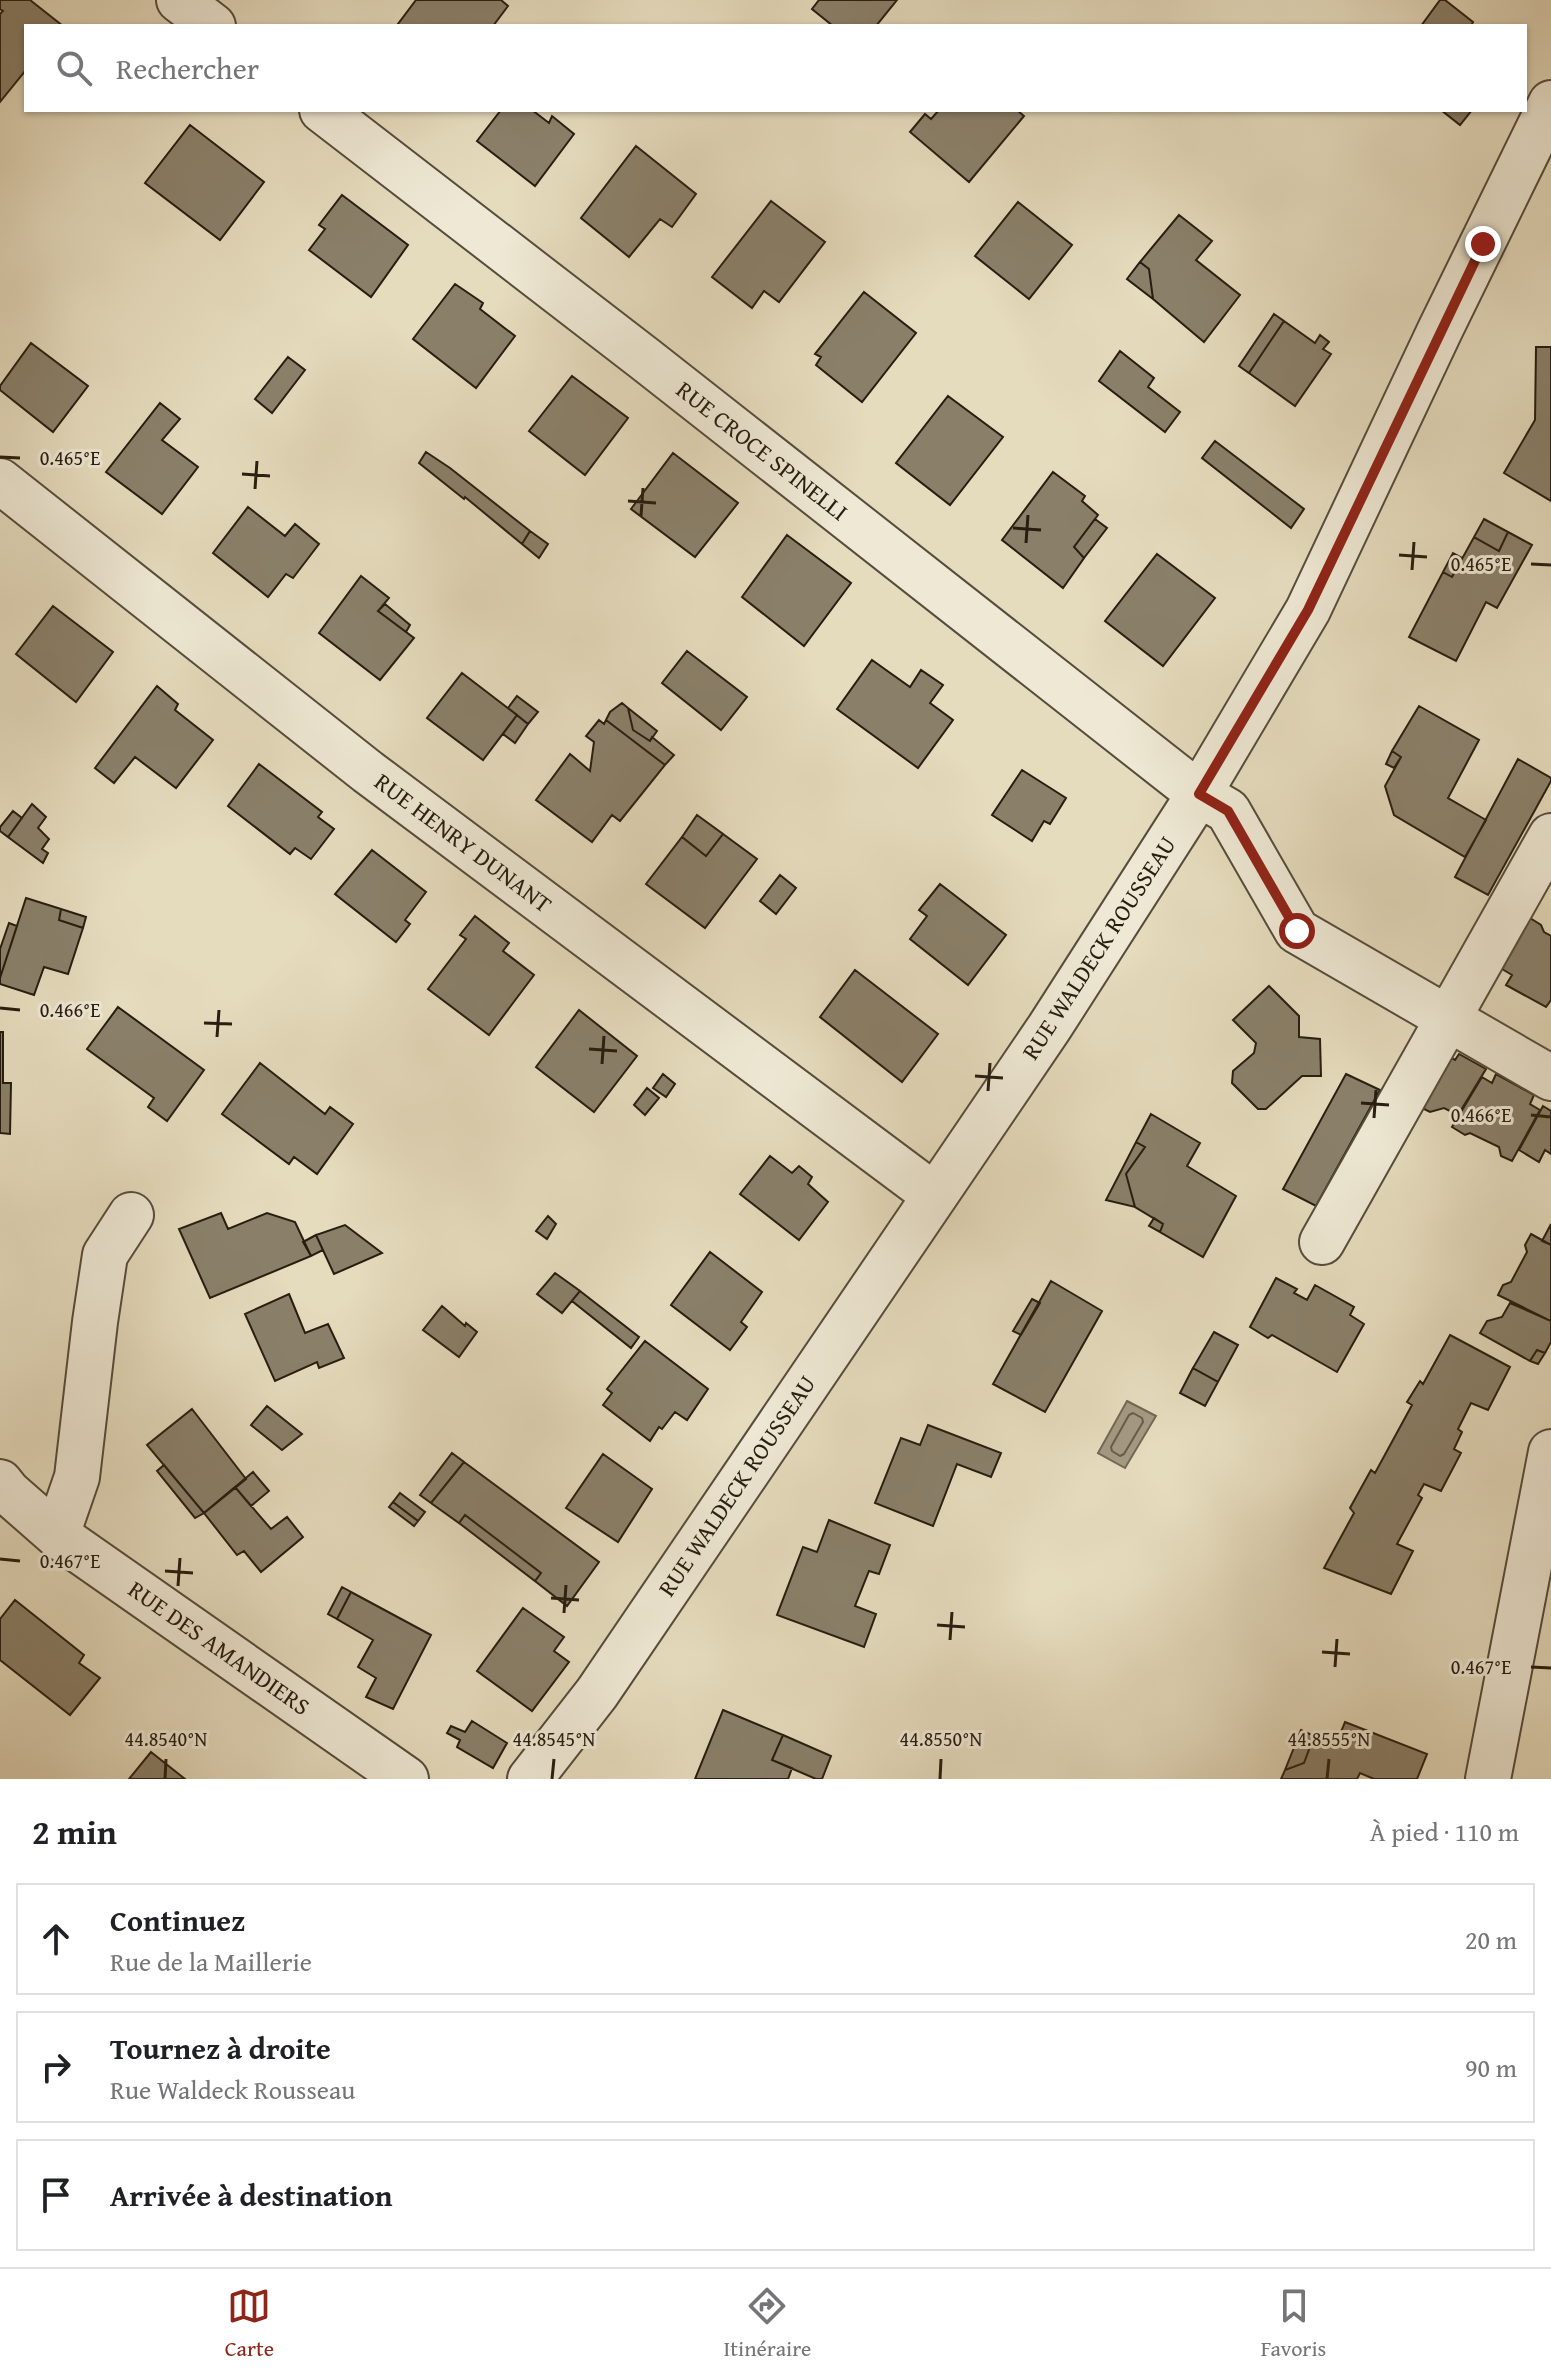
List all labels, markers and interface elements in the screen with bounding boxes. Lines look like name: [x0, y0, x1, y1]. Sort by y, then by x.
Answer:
search box: [24, 24, 1527, 112]
icon: search: [52, 46, 96, 90]
text: Rechercher: [116, 46, 259, 90]
route end: [1465, 226, 1501, 262]
street label: RUE CROCE SPINELLI: [669, 372, 856, 529]
text: 0.465°E: [40, 443, 100, 472]
text: 0.465°E: [1451, 549, 1511, 578]
street label: RUE HENRY DUNANT: [367, 764, 559, 921]
street label: RUE WALDECK ROUSSEAU: [1013, 829, 1184, 1066]
route start: [1279, 913, 1315, 949]
text: 0.466°E: [40, 995, 100, 1024]
text: 0.466°E: [1451, 1100, 1511, 1129]
street label: RUE WALDECK ROUSSEAU: [649, 1368, 824, 1603]
text: 0.467°E: [40, 1546, 100, 1575]
street label: RUE DES AMANDIERS: [121, 1572, 317, 1724]
text: 0.467°E: [1451, 1652, 1511, 1681]
text: 44.8540°N: [125, 1724, 207, 1753]
text: 44.8545°N: [513, 1724, 595, 1753]
text: 44.8550°N: [900, 1724, 982, 1753]
text: 44.8555°N: [1288, 1724, 1370, 1753]
text: 2 min: [32, 1807, 117, 1856]
text: À pied · 110 m: [1370, 1812, 1519, 1851]
text: Continuez: [110, 1898, 245, 1942]
icon: ahead: [34, 1917, 78, 1961]
text: 20 m: [1465, 1920, 1517, 1959]
text: Rue de la Maillerie: [110, 1942, 312, 1981]
text: Tournez à droite: [110, 2026, 331, 2070]
icon: right: [34, 2045, 78, 2089]
text: 90 m: [1465, 2048, 1517, 2087]
text: Rue Waldeck Rousseau: [110, 2070, 355, 2109]
icon: arrive: [34, 2173, 78, 2217]
text: Arrivée à destination: [110, 2173, 392, 2217]
tab: Carte: [225, 2284, 274, 2364]
tab: Itinéraire: [723, 2284, 811, 2364]
tab: Favoris: [1261, 2284, 1326, 2364]

